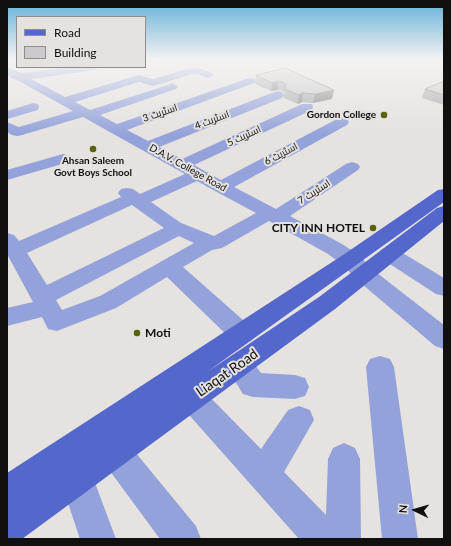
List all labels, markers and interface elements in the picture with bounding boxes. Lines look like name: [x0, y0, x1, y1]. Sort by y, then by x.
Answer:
legend: [16, 16, 146, 68]
text: Road: [54, 25, 81, 40]
text: Building: [54, 45, 97, 60]
street label: اسٹریٹ 3: [141, 101, 179, 125]
street label: اسٹریٹ 4: [193, 108, 231, 132]
place label: Gordon College: [307, 109, 376, 121]
marker: Gordon College: [379, 110, 389, 120]
street label: اسٹریٹ 5: [225, 123, 263, 149]
street label: اسٹریٹ 6: [262, 140, 300, 168]
street label: D.A.V. College Road: [147, 142, 229, 194]
marker: Ahsan Saleem Govt Boys School: [88, 144, 98, 154]
place label: Ahsan Saleem Govt Boys School: [54, 155, 132, 178]
street label: اسٹریٹ 7: [296, 177, 332, 207]
place label: CITY INN HOTEL: [272, 221, 365, 235]
marker: CITY INN HOTEL: [368, 223, 378, 233]
place label: Moti: [145, 326, 171, 340]
marker: Moti: [132, 328, 142, 338]
street label: Liaqat Road: [193, 346, 261, 400]
north arrow: [395, 490, 435, 530]
text: N: [396, 504, 409, 514]

